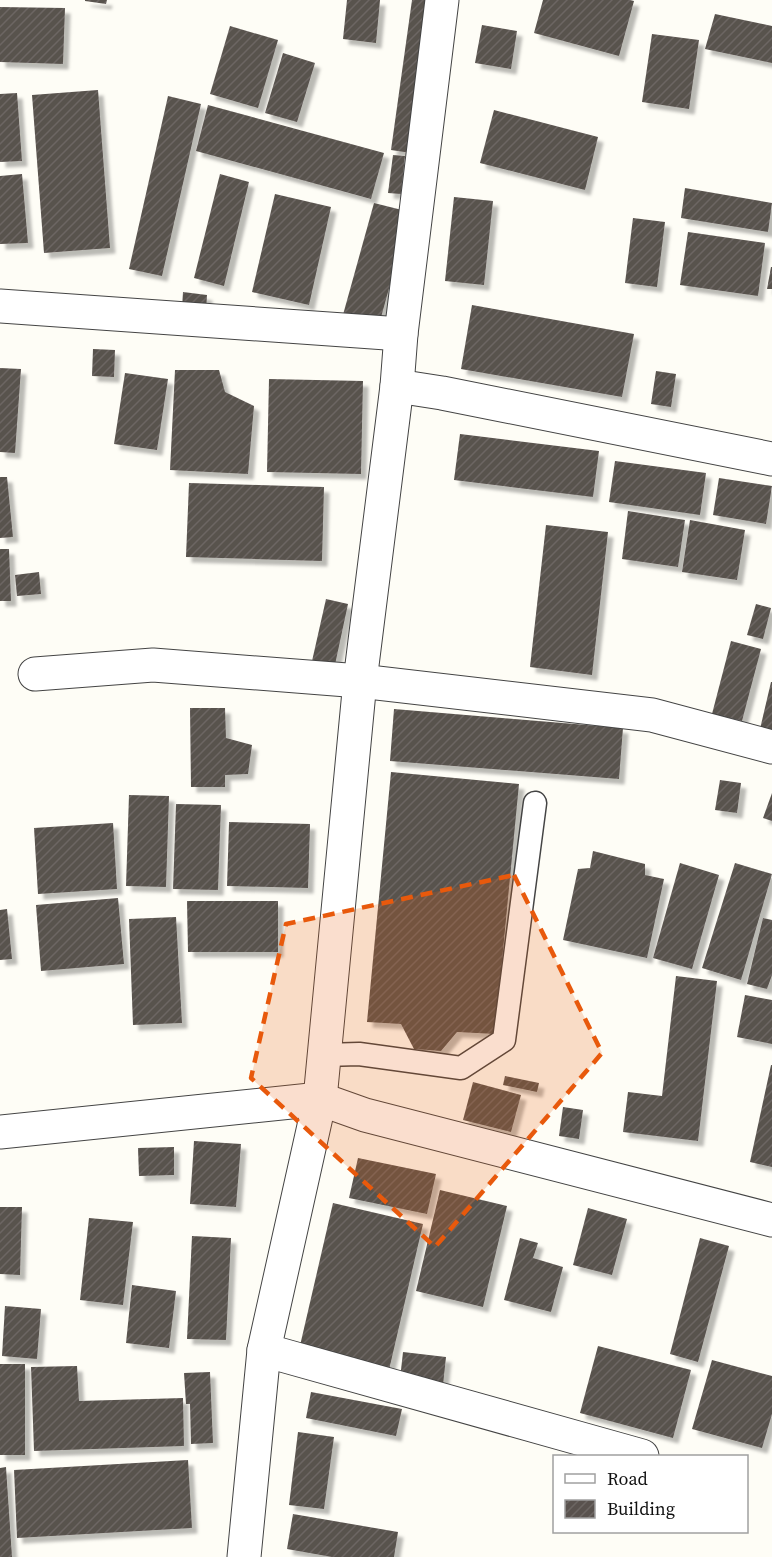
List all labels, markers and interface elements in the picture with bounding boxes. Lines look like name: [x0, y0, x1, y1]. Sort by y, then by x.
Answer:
legend: [553, 1455, 748, 1533]
text: Road: [607, 1466, 648, 1491]
text: Building: [607, 1496, 675, 1521]

